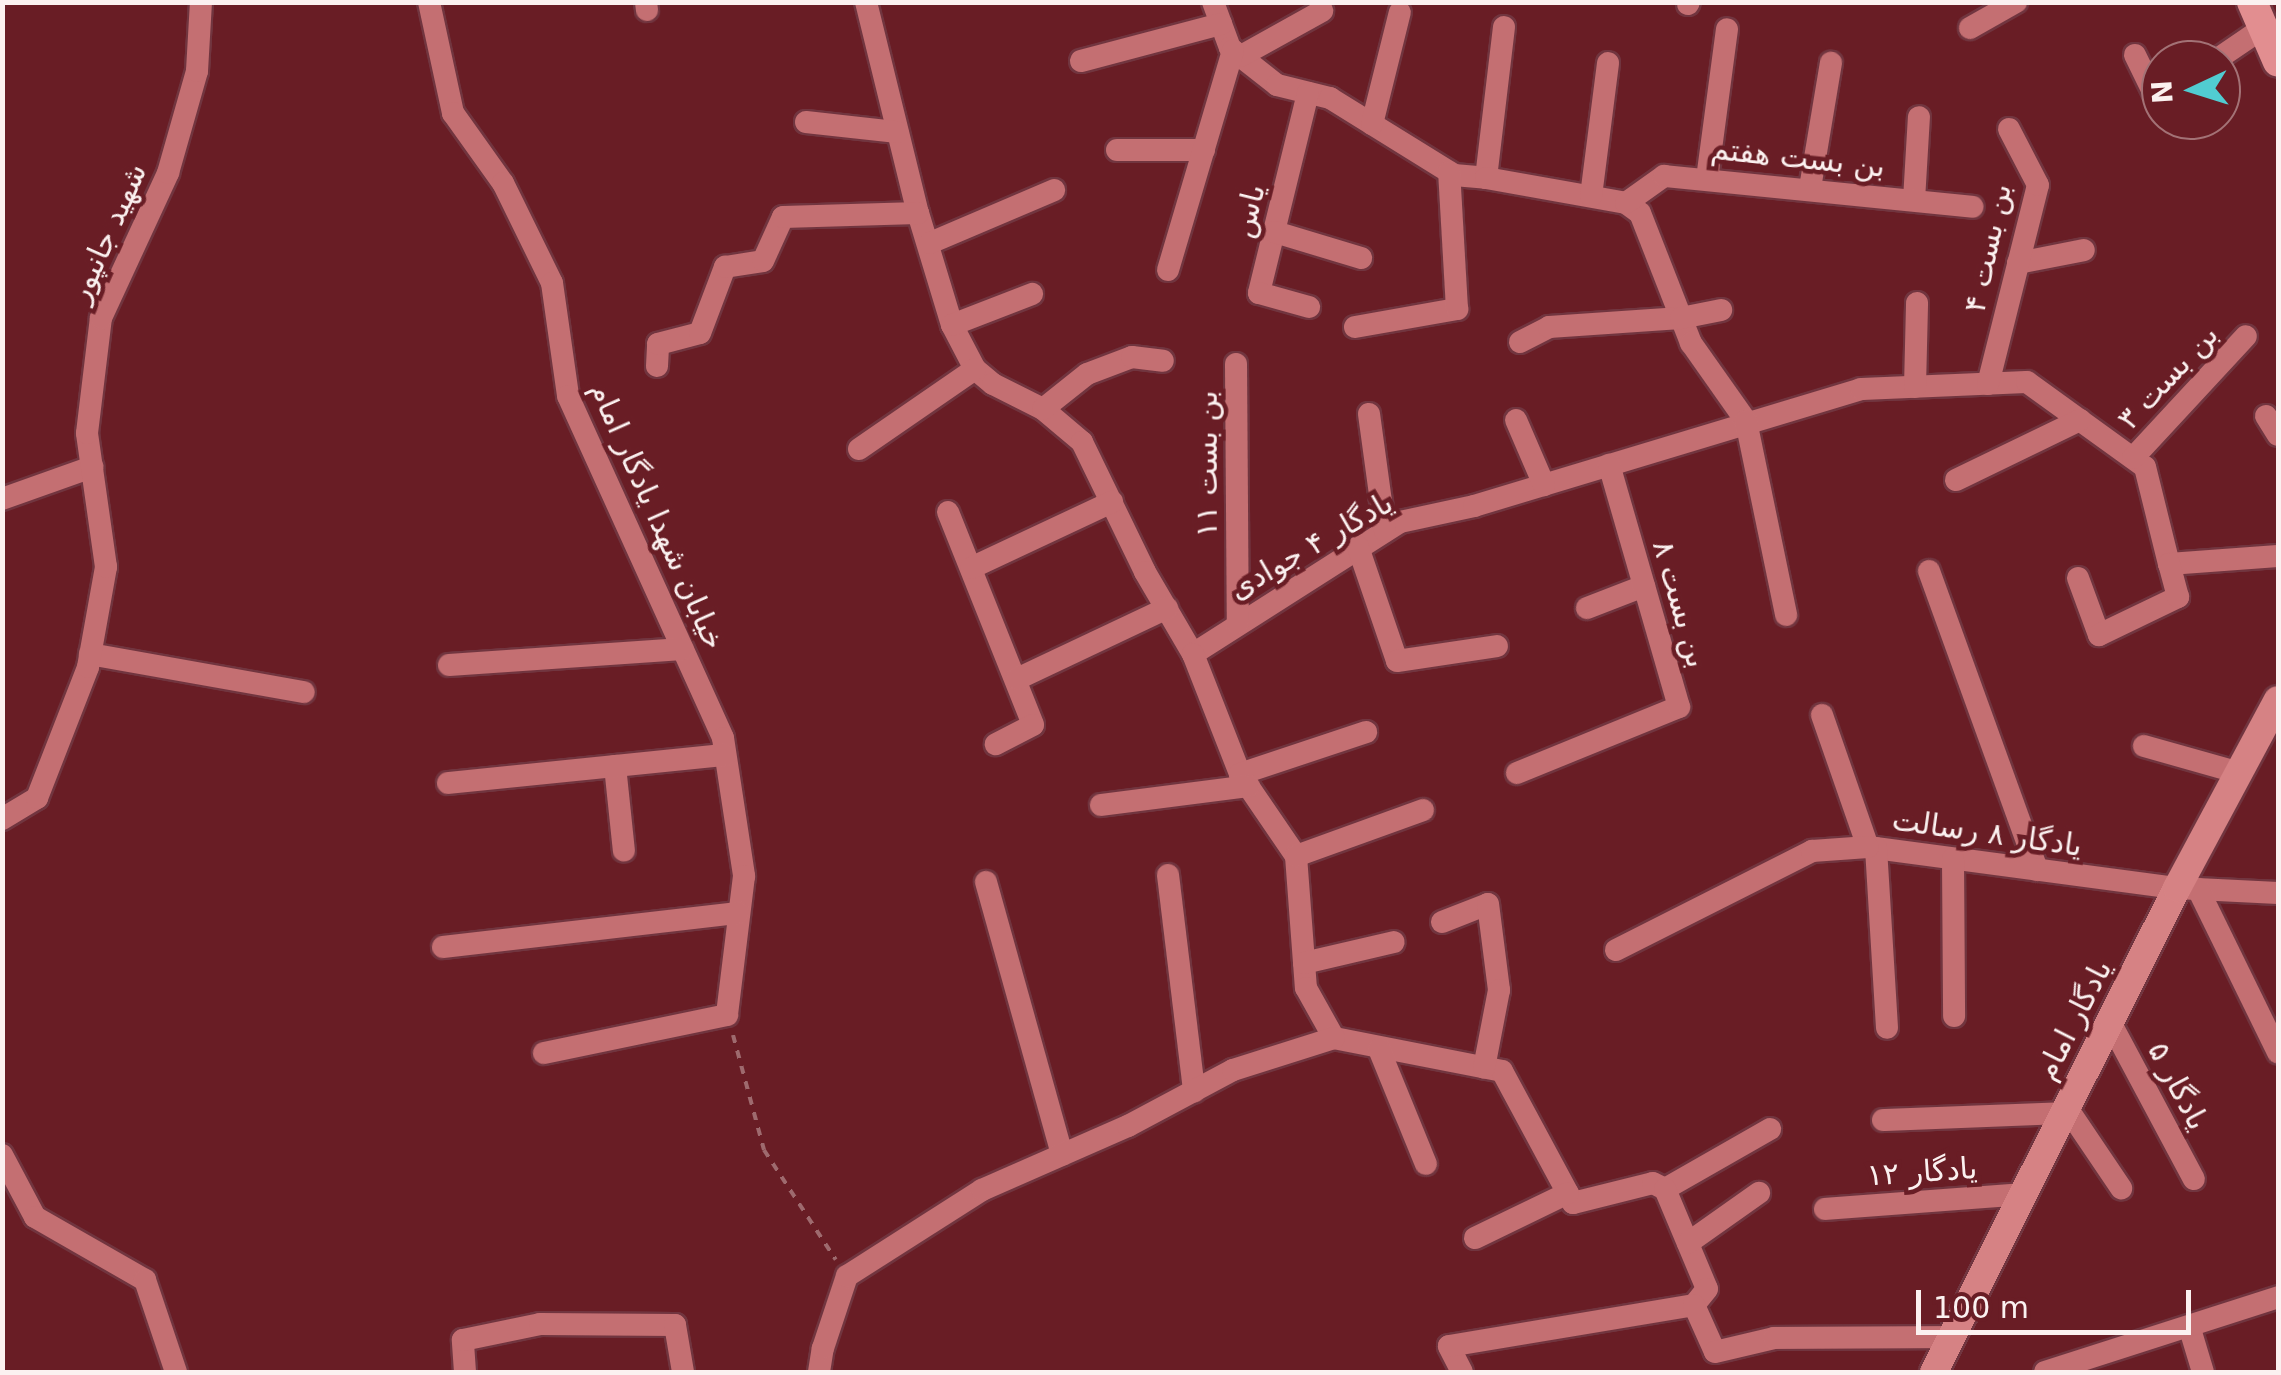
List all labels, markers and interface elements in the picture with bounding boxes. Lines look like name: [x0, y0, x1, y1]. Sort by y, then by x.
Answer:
north arrow: [2141, 40, 2241, 140]
text: N: [2145, 79, 2180, 105]
street label: بن بست هفتم: [1709, 131, 1887, 185]
street label: شهید جانپور: [61, 158, 155, 308]
street label: یاس: [1225, 180, 1273, 242]
street label: بن بست ۴: [1957, 180, 2019, 316]
street label: بن بست ۳: [2110, 317, 2226, 437]
street label: خیابان شهدا یادگار امام: [582, 377, 732, 655]
street label: بن بست ۱۱: [1189, 390, 1225, 538]
street label: یادگار ۴ جوادی: [1223, 485, 1399, 607]
street label: بن بست ۸: [1645, 536, 1715, 672]
street label: یادگار ۸ رسالت: [1890, 802, 2084, 864]
street label: یادگار امام: [2028, 954, 2120, 1086]
street label: یادگار ۵: [2140, 1036, 2216, 1136]
street label: یادگار ۱۲: [1866, 1150, 1978, 1194]
scale bar: [1921, 1270, 2196, 1332]
text: 100 m: [1933, 1290, 2029, 1325]

